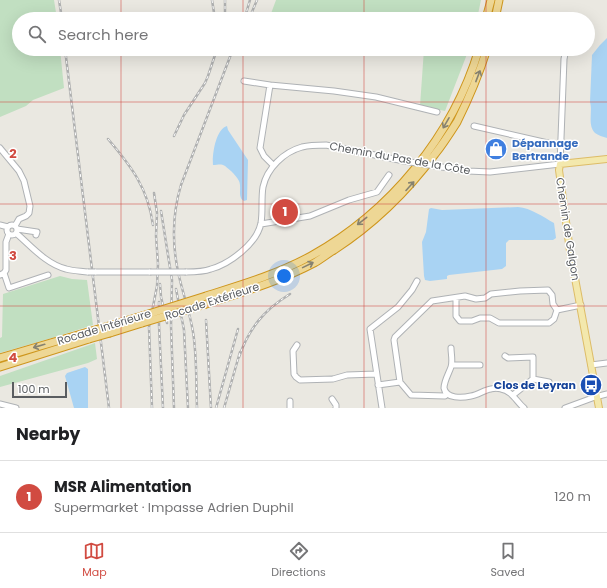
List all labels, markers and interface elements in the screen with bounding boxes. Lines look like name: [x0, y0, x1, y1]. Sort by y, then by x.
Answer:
search box: [12, 12, 595, 56]
icon: search: [26, 23, 48, 45]
text: Search here: [58, 24, 148, 45]
one-way arrow: [474, 70, 482, 82]
one-way arrow: [442, 117, 450, 129]
place label: Dépannage Bertrande: [512, 135, 578, 164]
shop icon: Dépannage Bertrande: [483, 136, 509, 162]
street label: Chemin du Pas de la Côte: [328, 138, 472, 178]
text: 2: [9, 144, 17, 163]
street label: Chemin de Galgon: [552, 176, 584, 282]
one-way arrow: [405, 181, 414, 191]
pin: 1: [272, 197, 298, 227]
one-way arrow: [356, 216, 367, 225]
text: 3: [9, 246, 17, 265]
one-way arrow: [302, 261, 314, 268]
your location: [274, 266, 294, 286]
street label: Rocade Extérieure: [163, 278, 261, 324]
street label: Rocade Intérieure: [55, 305, 153, 349]
one-way arrow: [33, 343, 46, 350]
text: 4: [9, 348, 18, 367]
bus stop icon: Clos de Leyran: [578, 372, 604, 398]
place label: Clos de Leyran: [494, 377, 576, 393]
scale bar: [12, 380, 67, 399]
text: 100 m: [18, 381, 50, 397]
text: Nearby: [16, 422, 80, 446]
text: MSR Alimentation: [54, 476, 192, 497]
text: 1: [27, 487, 31, 506]
text: 120 m: [554, 487, 591, 506]
text: Supermarket · Impasse Adrien Duphil: [54, 498, 294, 517]
tab: Map: [82, 540, 107, 581]
tab: Directions: [271, 540, 326, 581]
tab: Saved: [490, 540, 525, 581]

